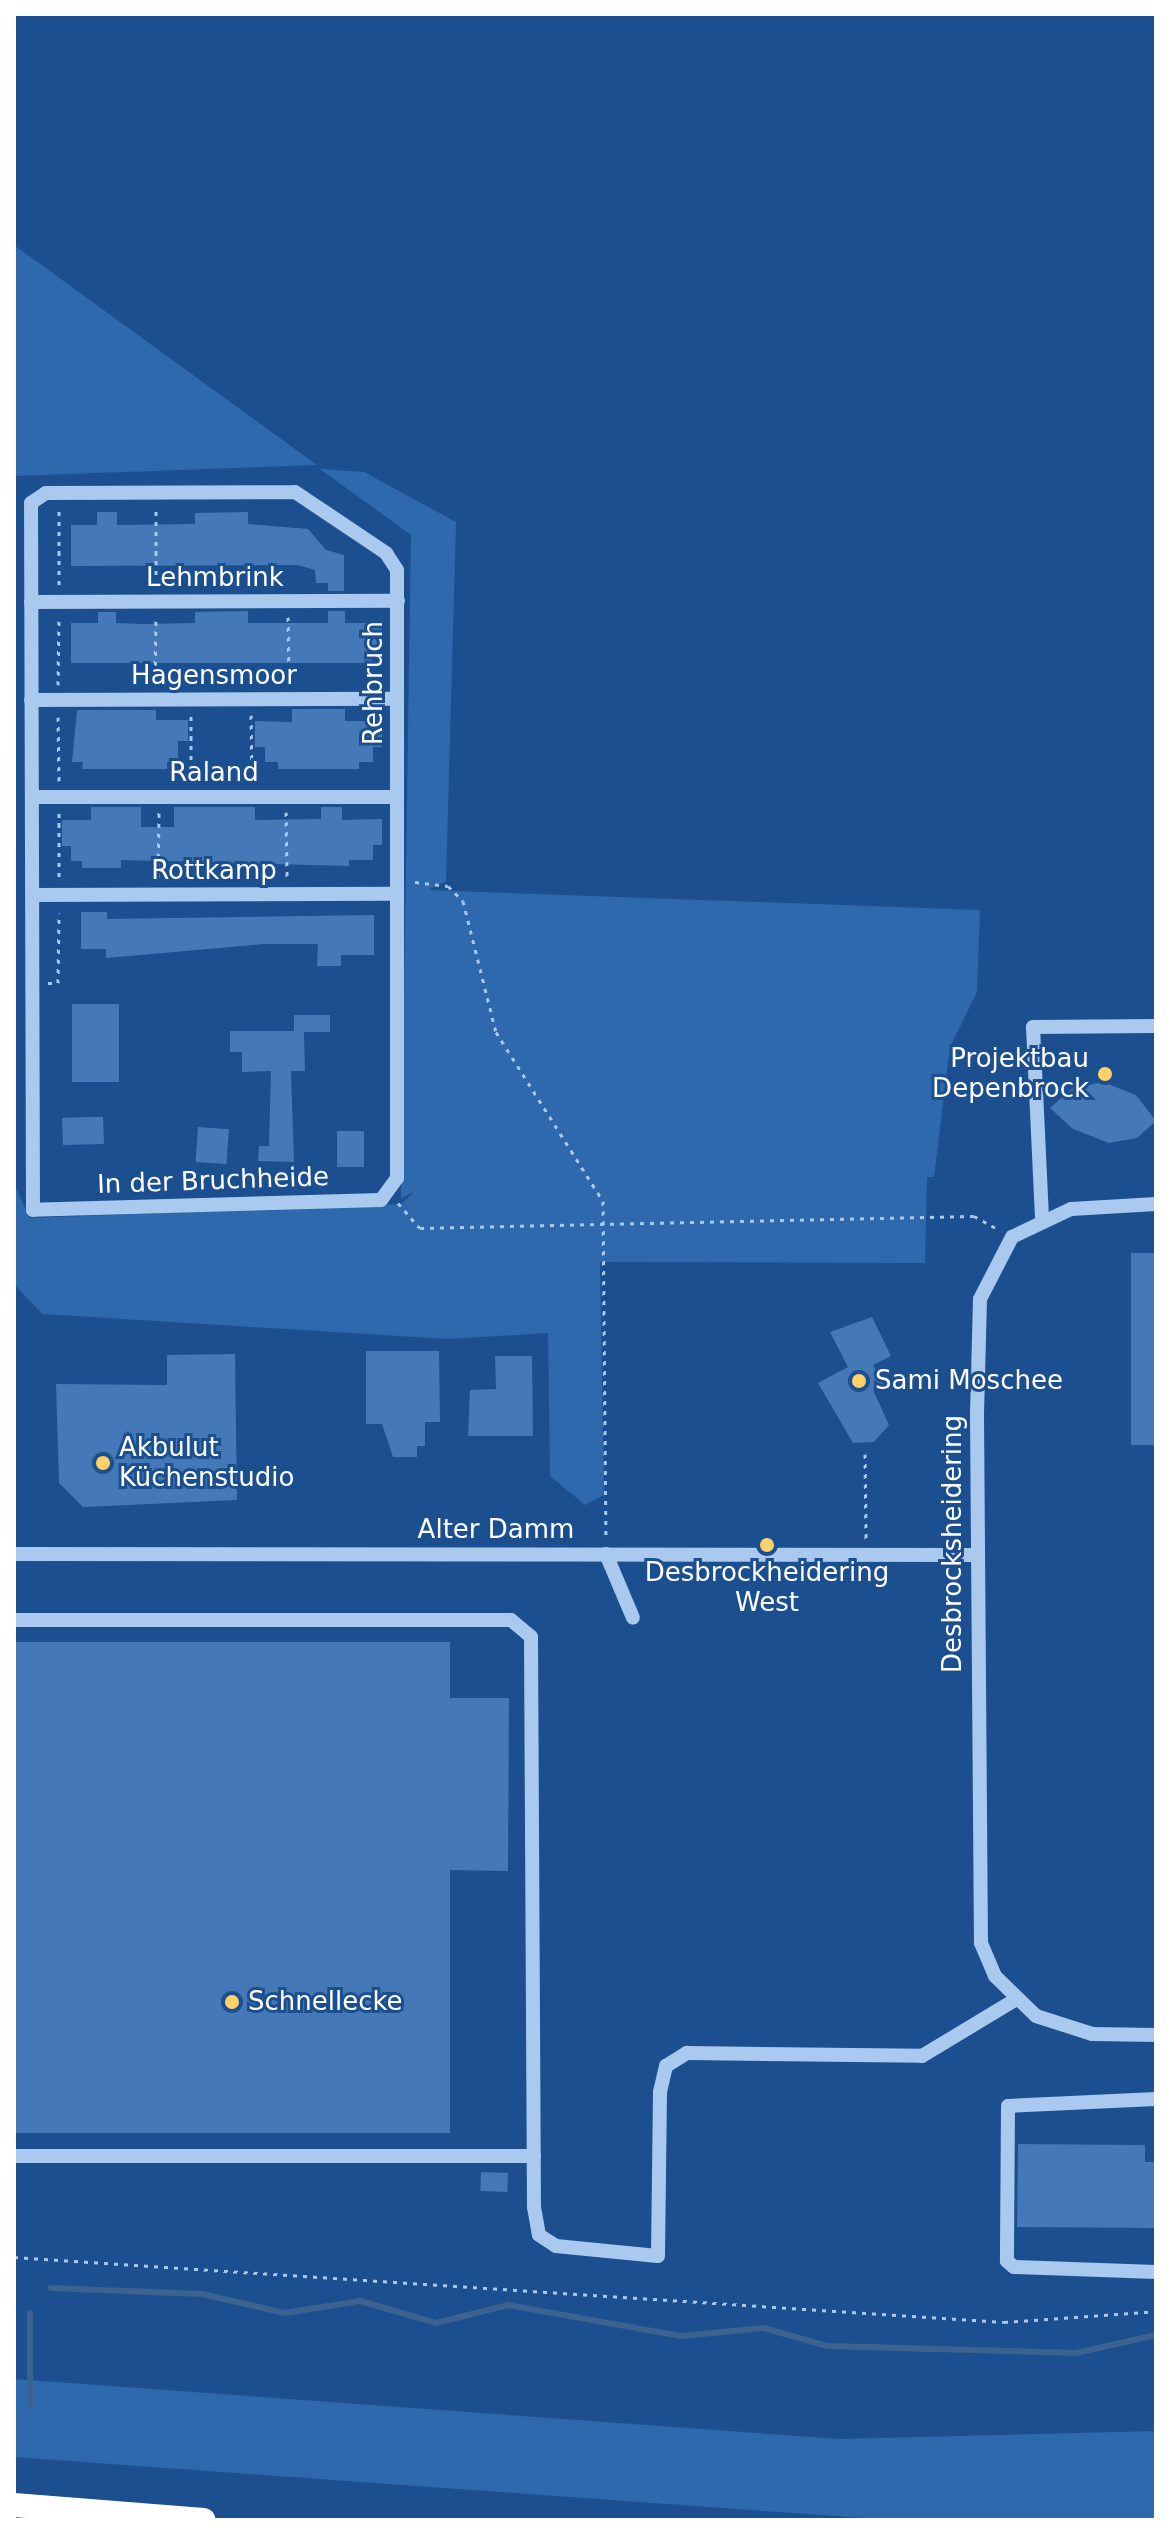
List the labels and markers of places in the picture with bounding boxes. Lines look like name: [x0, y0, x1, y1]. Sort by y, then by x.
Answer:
place label: Projektbau Depenbrock: [932, 1043, 1089, 1104]
marker: Projektbau Depenbrock: [1096, 1065, 1114, 1083]
place label: Sami Moschee: [875, 1365, 1063, 1397]
marker: Sami Moschee: [850, 1372, 868, 1390]
place label: Akbulut Küchenstudio: [119, 1432, 294, 1494]
marker: Akbulut Küchenstudio: [94, 1454, 112, 1472]
marker: Desbrockheidering West: [758, 1536, 776, 1554]
place label: Desbrockheidering West: [645, 1557, 889, 1618]
place label: Schnellecke: [248, 1986, 403, 2018]
marker: Schnellecke: [223, 1993, 241, 2011]

